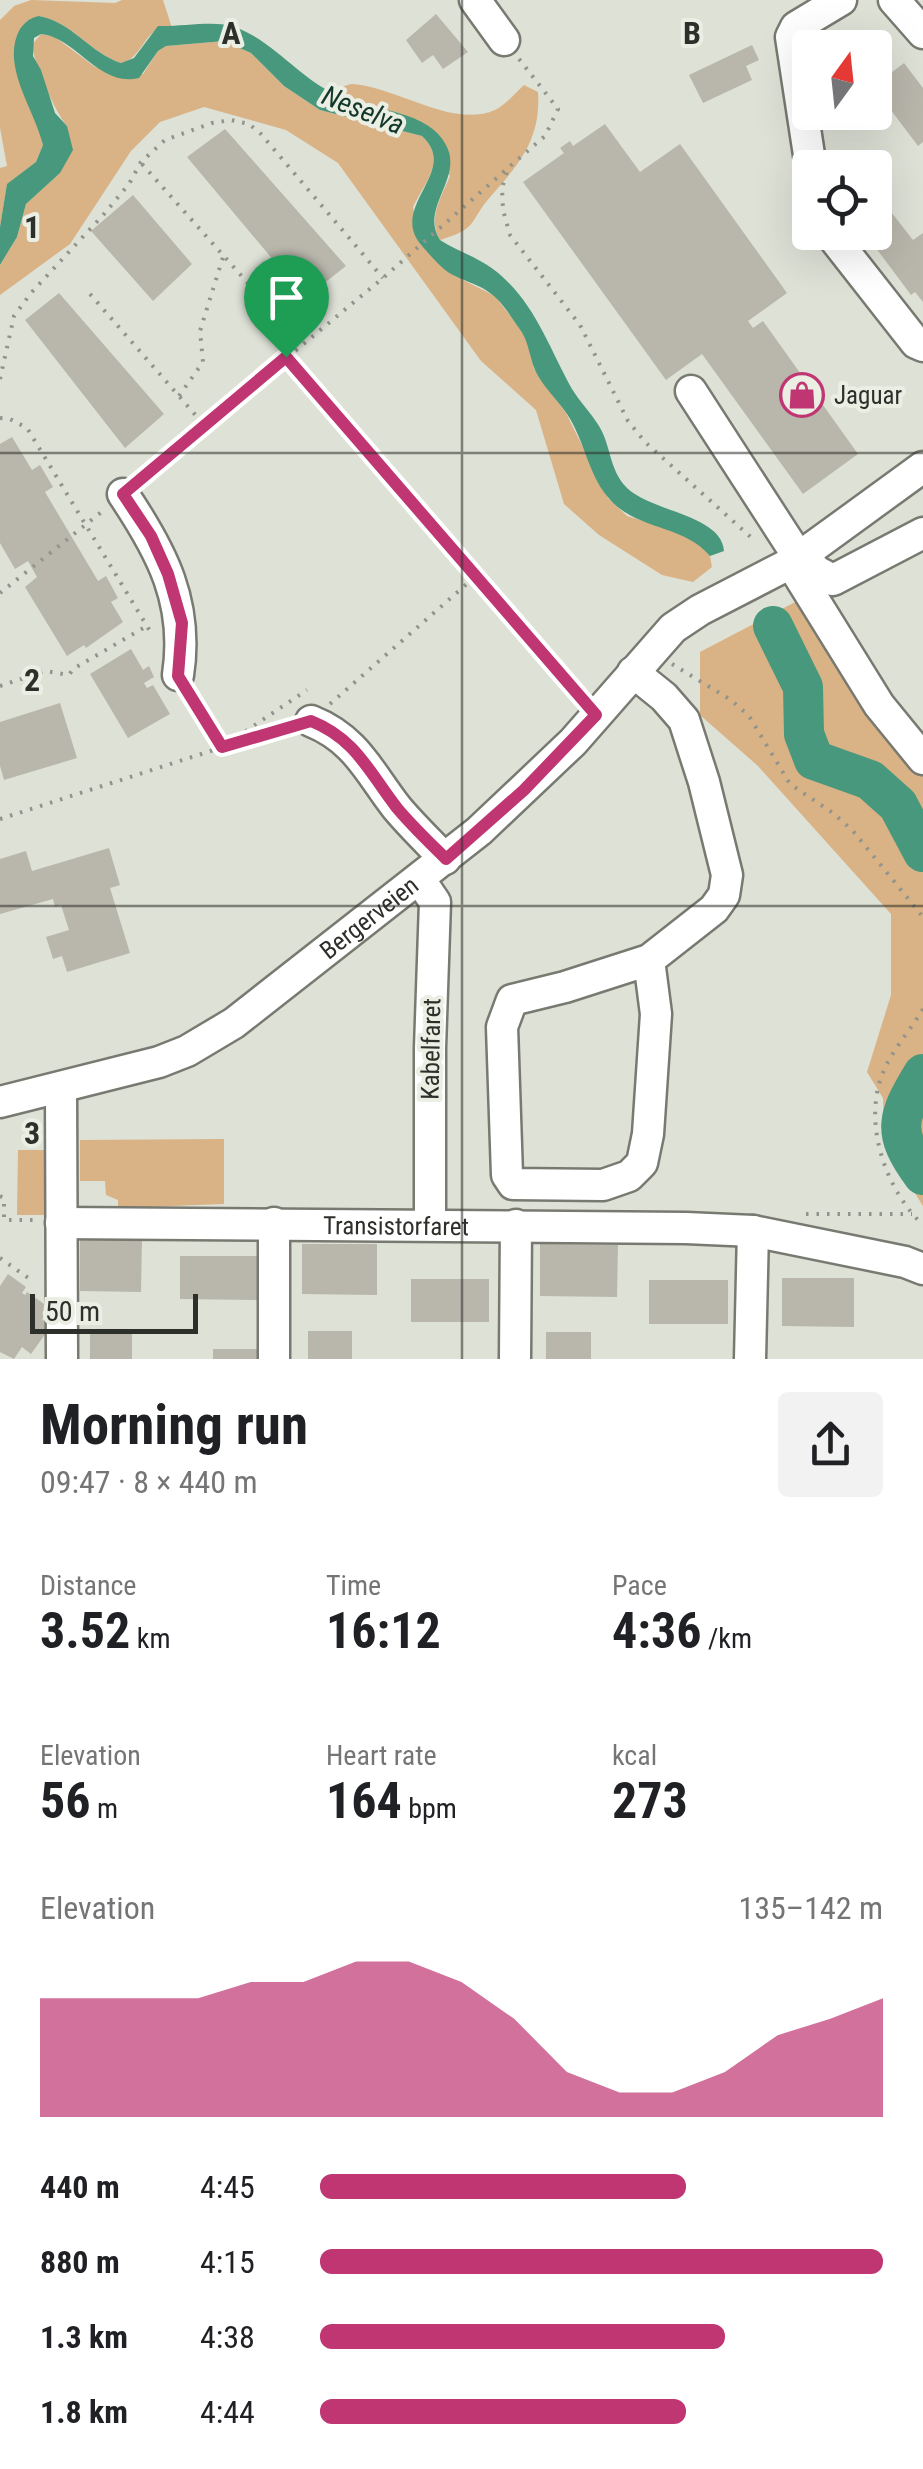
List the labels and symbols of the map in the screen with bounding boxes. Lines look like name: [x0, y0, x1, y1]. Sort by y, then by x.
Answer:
text: A: [221, 14, 241, 52]
text: B: [683, 14, 701, 52]
north arrow: [792, 30, 892, 130]
water label: Neselva: [317, 79, 409, 141]
text: 1: [24, 208, 40, 246]
pin: [244, 255, 329, 358]
shop icon: Jaguar: [779, 372, 825, 418]
place label: Jaguar: [834, 381, 902, 410]
text: 2: [24, 661, 40, 699]
street label: Bergerveien: [314, 870, 424, 965]
street label: Kabelfaret: [416, 998, 446, 1100]
text: 3: [24, 1114, 40, 1152]
street label: Transistorfaret: [323, 1211, 469, 1241]
scale bar: [30, 1289, 198, 1334]

